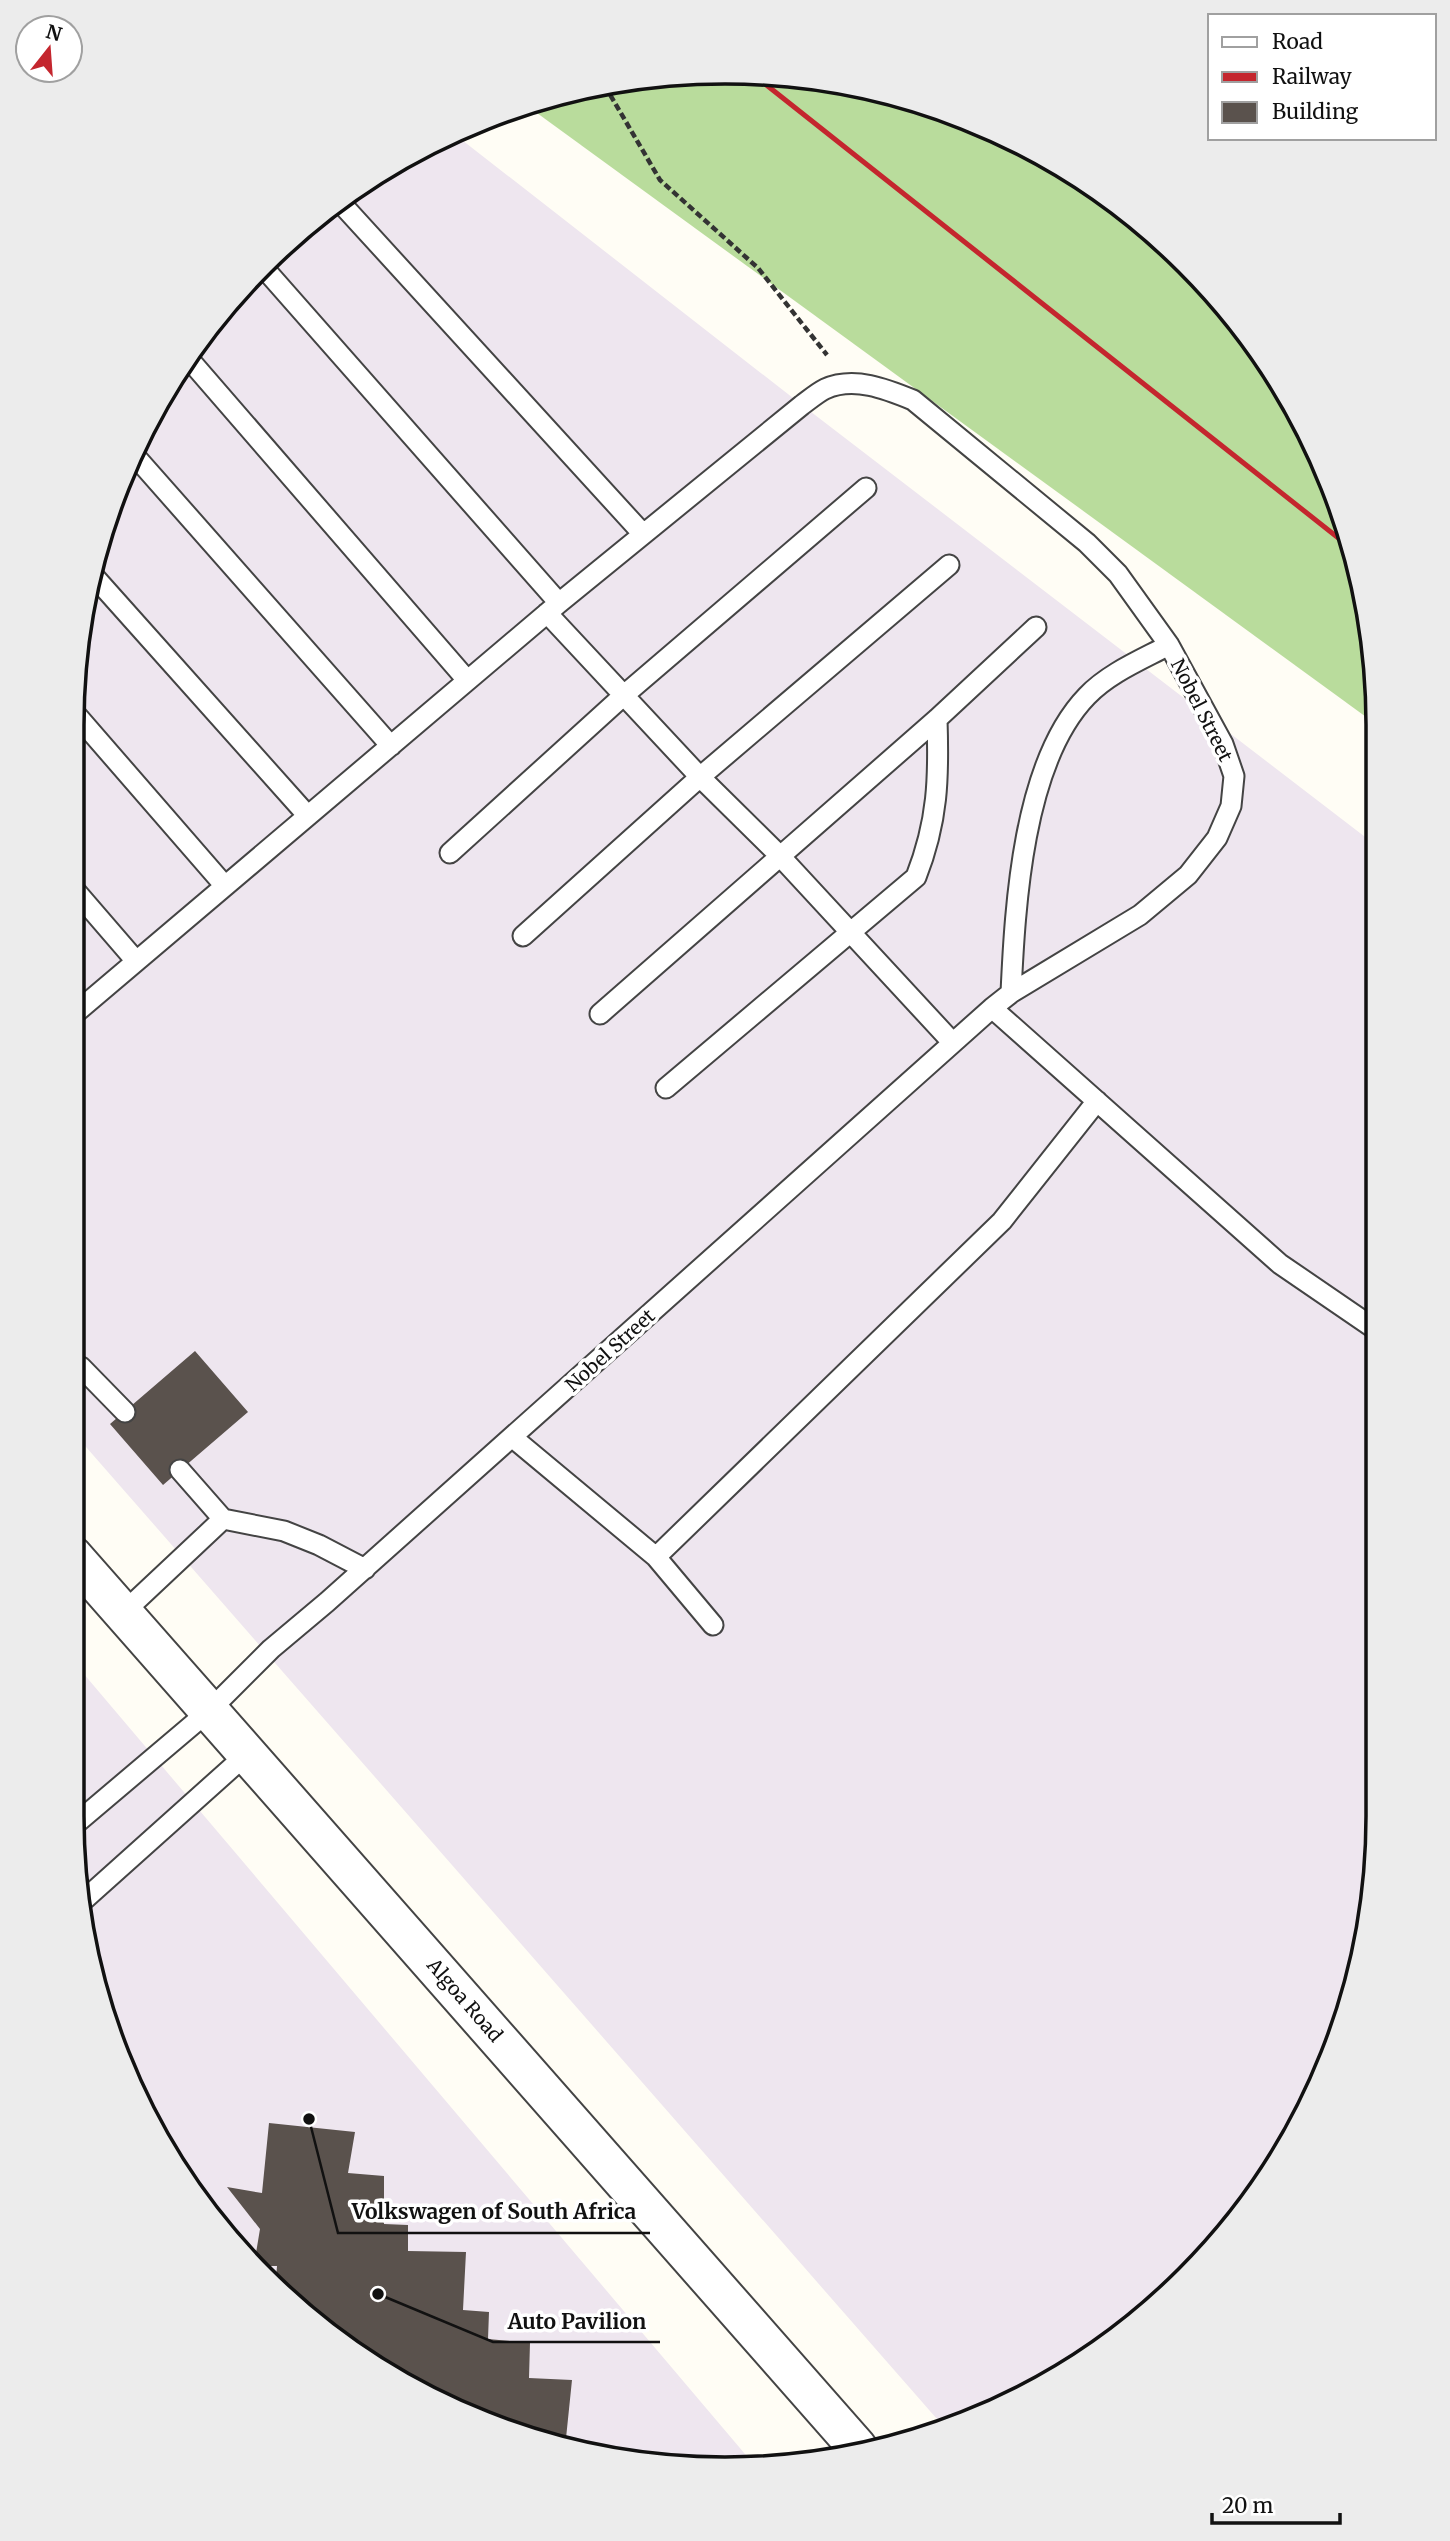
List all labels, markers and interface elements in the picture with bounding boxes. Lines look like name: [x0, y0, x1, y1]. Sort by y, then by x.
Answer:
north arrow: [14, 14, 84, 84]
legend: [1208, 14, 1436, 140]
text: N: [43, 19, 65, 46]
text: Road: [1272, 28, 1323, 55]
text: Railway: [1272, 63, 1353, 90]
text: Building: [1272, 98, 1359, 125]
street label: Nobel Street: [1166, 655, 1238, 766]
street label: Nobel Street: [560, 1303, 660, 1396]
street label: Algoa Road: [422, 1953, 508, 2047]
callout: Volkswagen of South Africa: [338, 2191, 650, 2233]
text: Volkswagen of South Africa: [351, 2198, 636, 2225]
callout: Auto Pavilion: [493, 2300, 660, 2342]
text: Auto Pavilion: [507, 2308, 646, 2335]
scale bar: [1212, 2482, 1340, 2526]
text: 20 m: [1222, 2492, 1274, 2519]

